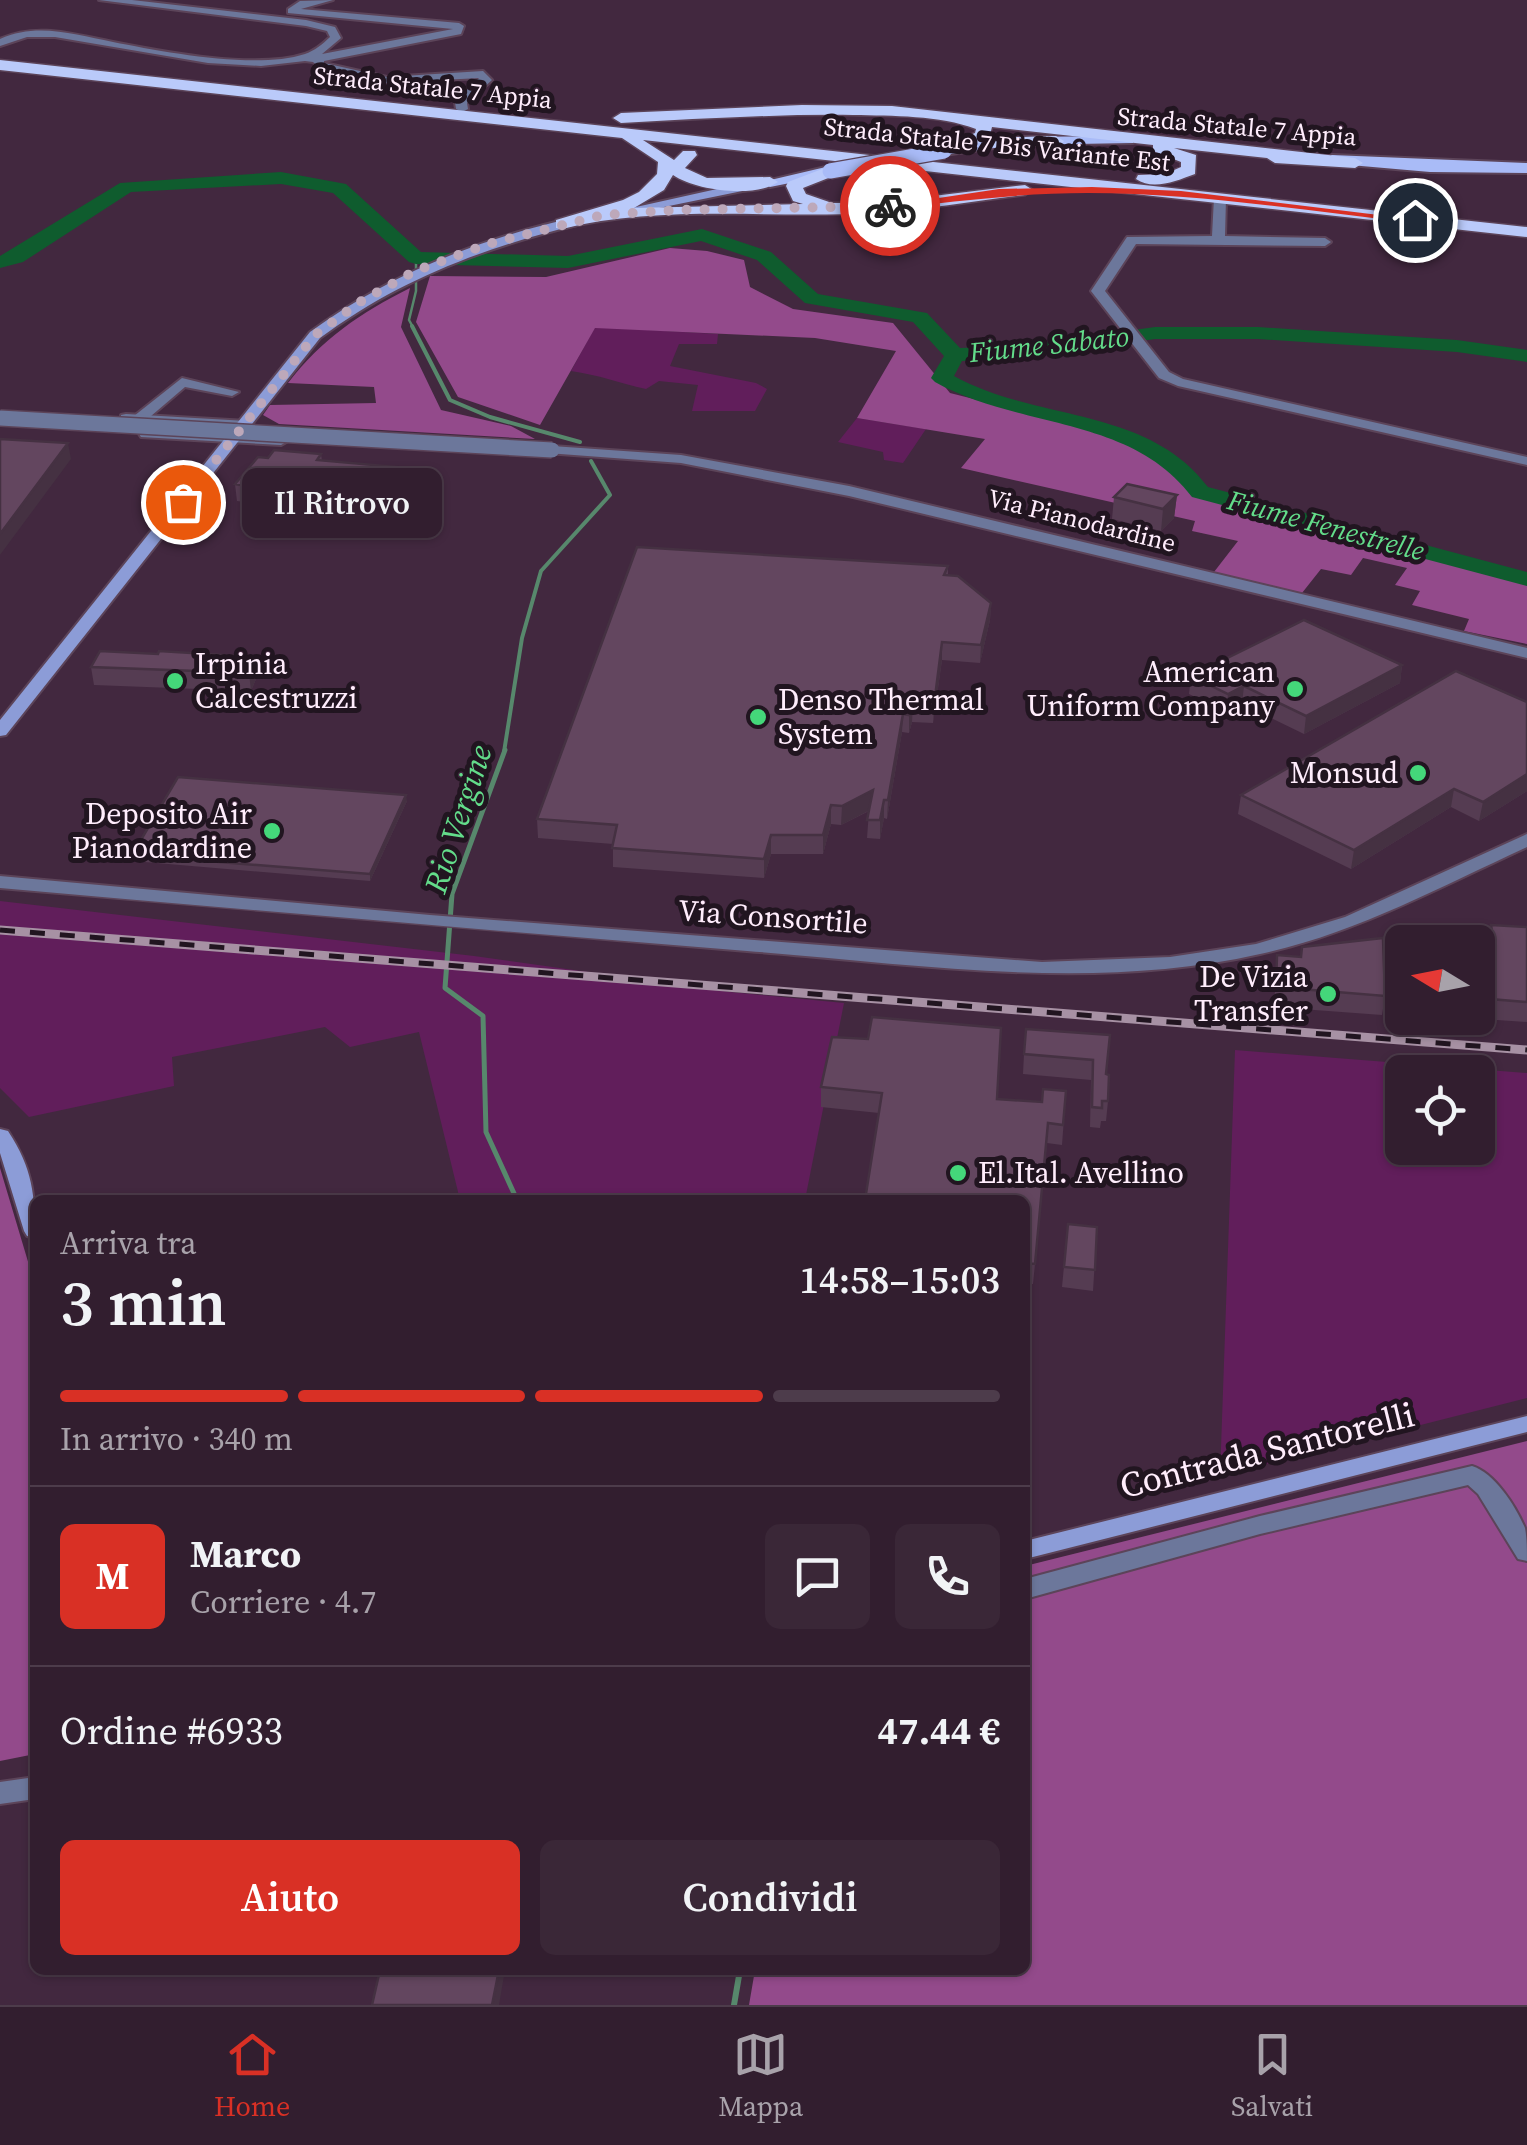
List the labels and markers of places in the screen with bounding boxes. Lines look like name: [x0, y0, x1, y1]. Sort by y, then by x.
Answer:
pin: [1373, 178, 1458, 263]
pin: [141, 460, 226, 545]
callout: Il Ritrovo: [243, 467, 443, 537]
place label: Irpinia Calcestruzzi: [195, 643, 357, 718]
place label: American Uniform Company: [1026, 651, 1276, 726]
marker: Irpinia Calcestruzzi: [164, 670, 186, 692]
marker: American Uniform Company: [1284, 678, 1306, 700]
place label: Denso Thermal System: [778, 679, 984, 754]
marker: Denso Thermal System: [747, 706, 769, 728]
place label: Monsud: [1290, 752, 1398, 793]
marker: Monsud: [1407, 762, 1429, 784]
place label: Deposito Air Pianodardine: [72, 793, 252, 868]
marker: Deposito Air Pianodardine: [261, 820, 283, 842]
place label: De Vizia Transfer: [1194, 956, 1309, 1031]
marker: De Vizia Transfer: [1317, 983, 1339, 1005]
place label: El.Ital. Avellino: [978, 1152, 1184, 1193]
marker: El.Ital. Avellino: [947, 1162, 969, 1184]

